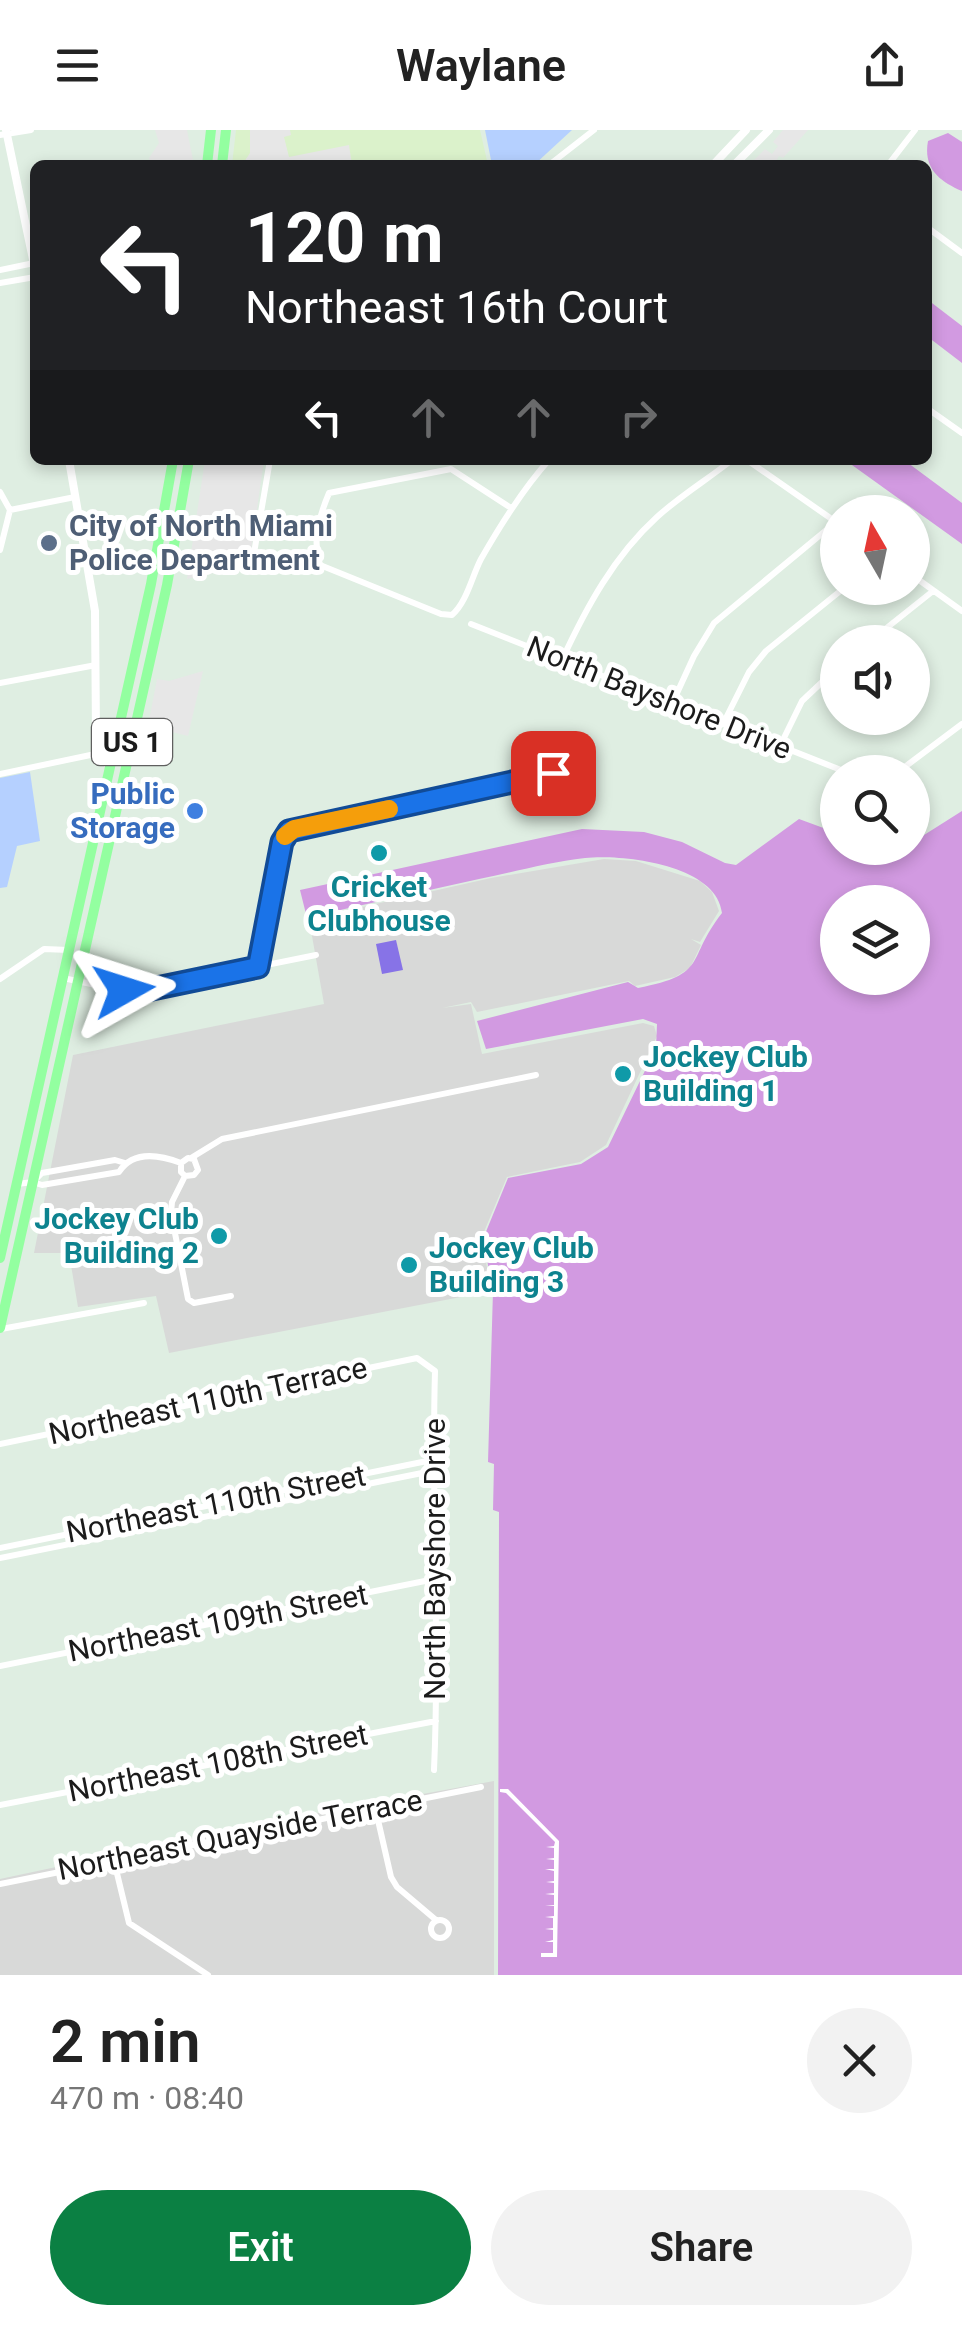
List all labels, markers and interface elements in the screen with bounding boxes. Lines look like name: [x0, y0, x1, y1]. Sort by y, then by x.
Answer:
icon: menu: [50, 38, 105, 93]
icon: share: [857, 38, 912, 93]
text: Waylane: [396, 39, 566, 92]
text: 120 m: [245, 197, 444, 279]
icon: left: [80, 200, 210, 330]
text: Northeast 16th Court: [245, 281, 668, 334]
icon: left: [296, 390, 351, 445]
icon: ahead: [401, 390, 456, 445]
icon: ahead: [506, 390, 561, 445]
icon: right: [611, 390, 666, 445]
north arrow: [820, 495, 930, 605]
map controls: [820, 495, 930, 995]
place label: City of North Miami Police Department: [69, 508, 333, 577]
marker: City of North Miami Police Department: [38, 532, 60, 554]
button: sound: [820, 625, 930, 735]
street label: North Bayshore Drive: [522, 629, 796, 767]
road number: US 1: [92, 719, 172, 765]
pin: [511, 731, 596, 816]
icon: arrive: [526, 746, 581, 801]
button: search: [820, 755, 930, 865]
place label: Public Storage: [70, 776, 175, 845]
marker: Public Storage: [184, 800, 206, 822]
marker: Cricket Clubhouse: [368, 842, 390, 864]
place label: Cricket Clubhouse: [307, 869, 451, 938]
button: layers: [820, 885, 930, 995]
position arrow: [72, 938, 176, 1042]
place label: Jockey Club Building 1: [643, 1039, 808, 1108]
marker: Jockey Club Building 1: [612, 1063, 634, 1085]
place label: Jockey Club Building 2: [34, 1201, 199, 1270]
marker: Jockey Club Building 2: [208, 1225, 230, 1247]
place label: Jockey Club Building 3: [429, 1230, 594, 1299]
marker: Jockey Club Building 3: [398, 1254, 420, 1276]
street label: Northeast 110th Terrace: [46, 1350, 370, 1451]
street label: North Bayshore Drive: [417, 1418, 452, 1700]
street label: Northeast 110th Street: [63, 1457, 369, 1550]
street label: Northeast 109th Street: [65, 1576, 371, 1669]
street label: Northeast 108th Street: [65, 1716, 371, 1809]
street label: Northeast Quayside Terrace: [55, 1782, 425, 1887]
text: 2 min: [50, 2006, 200, 2077]
button: close: [807, 2008, 912, 2113]
text: 470 m · 08:40: [50, 2079, 244, 2117]
button: Exit: [50, 2190, 471, 2305]
button: Share: [491, 2190, 912, 2305]

